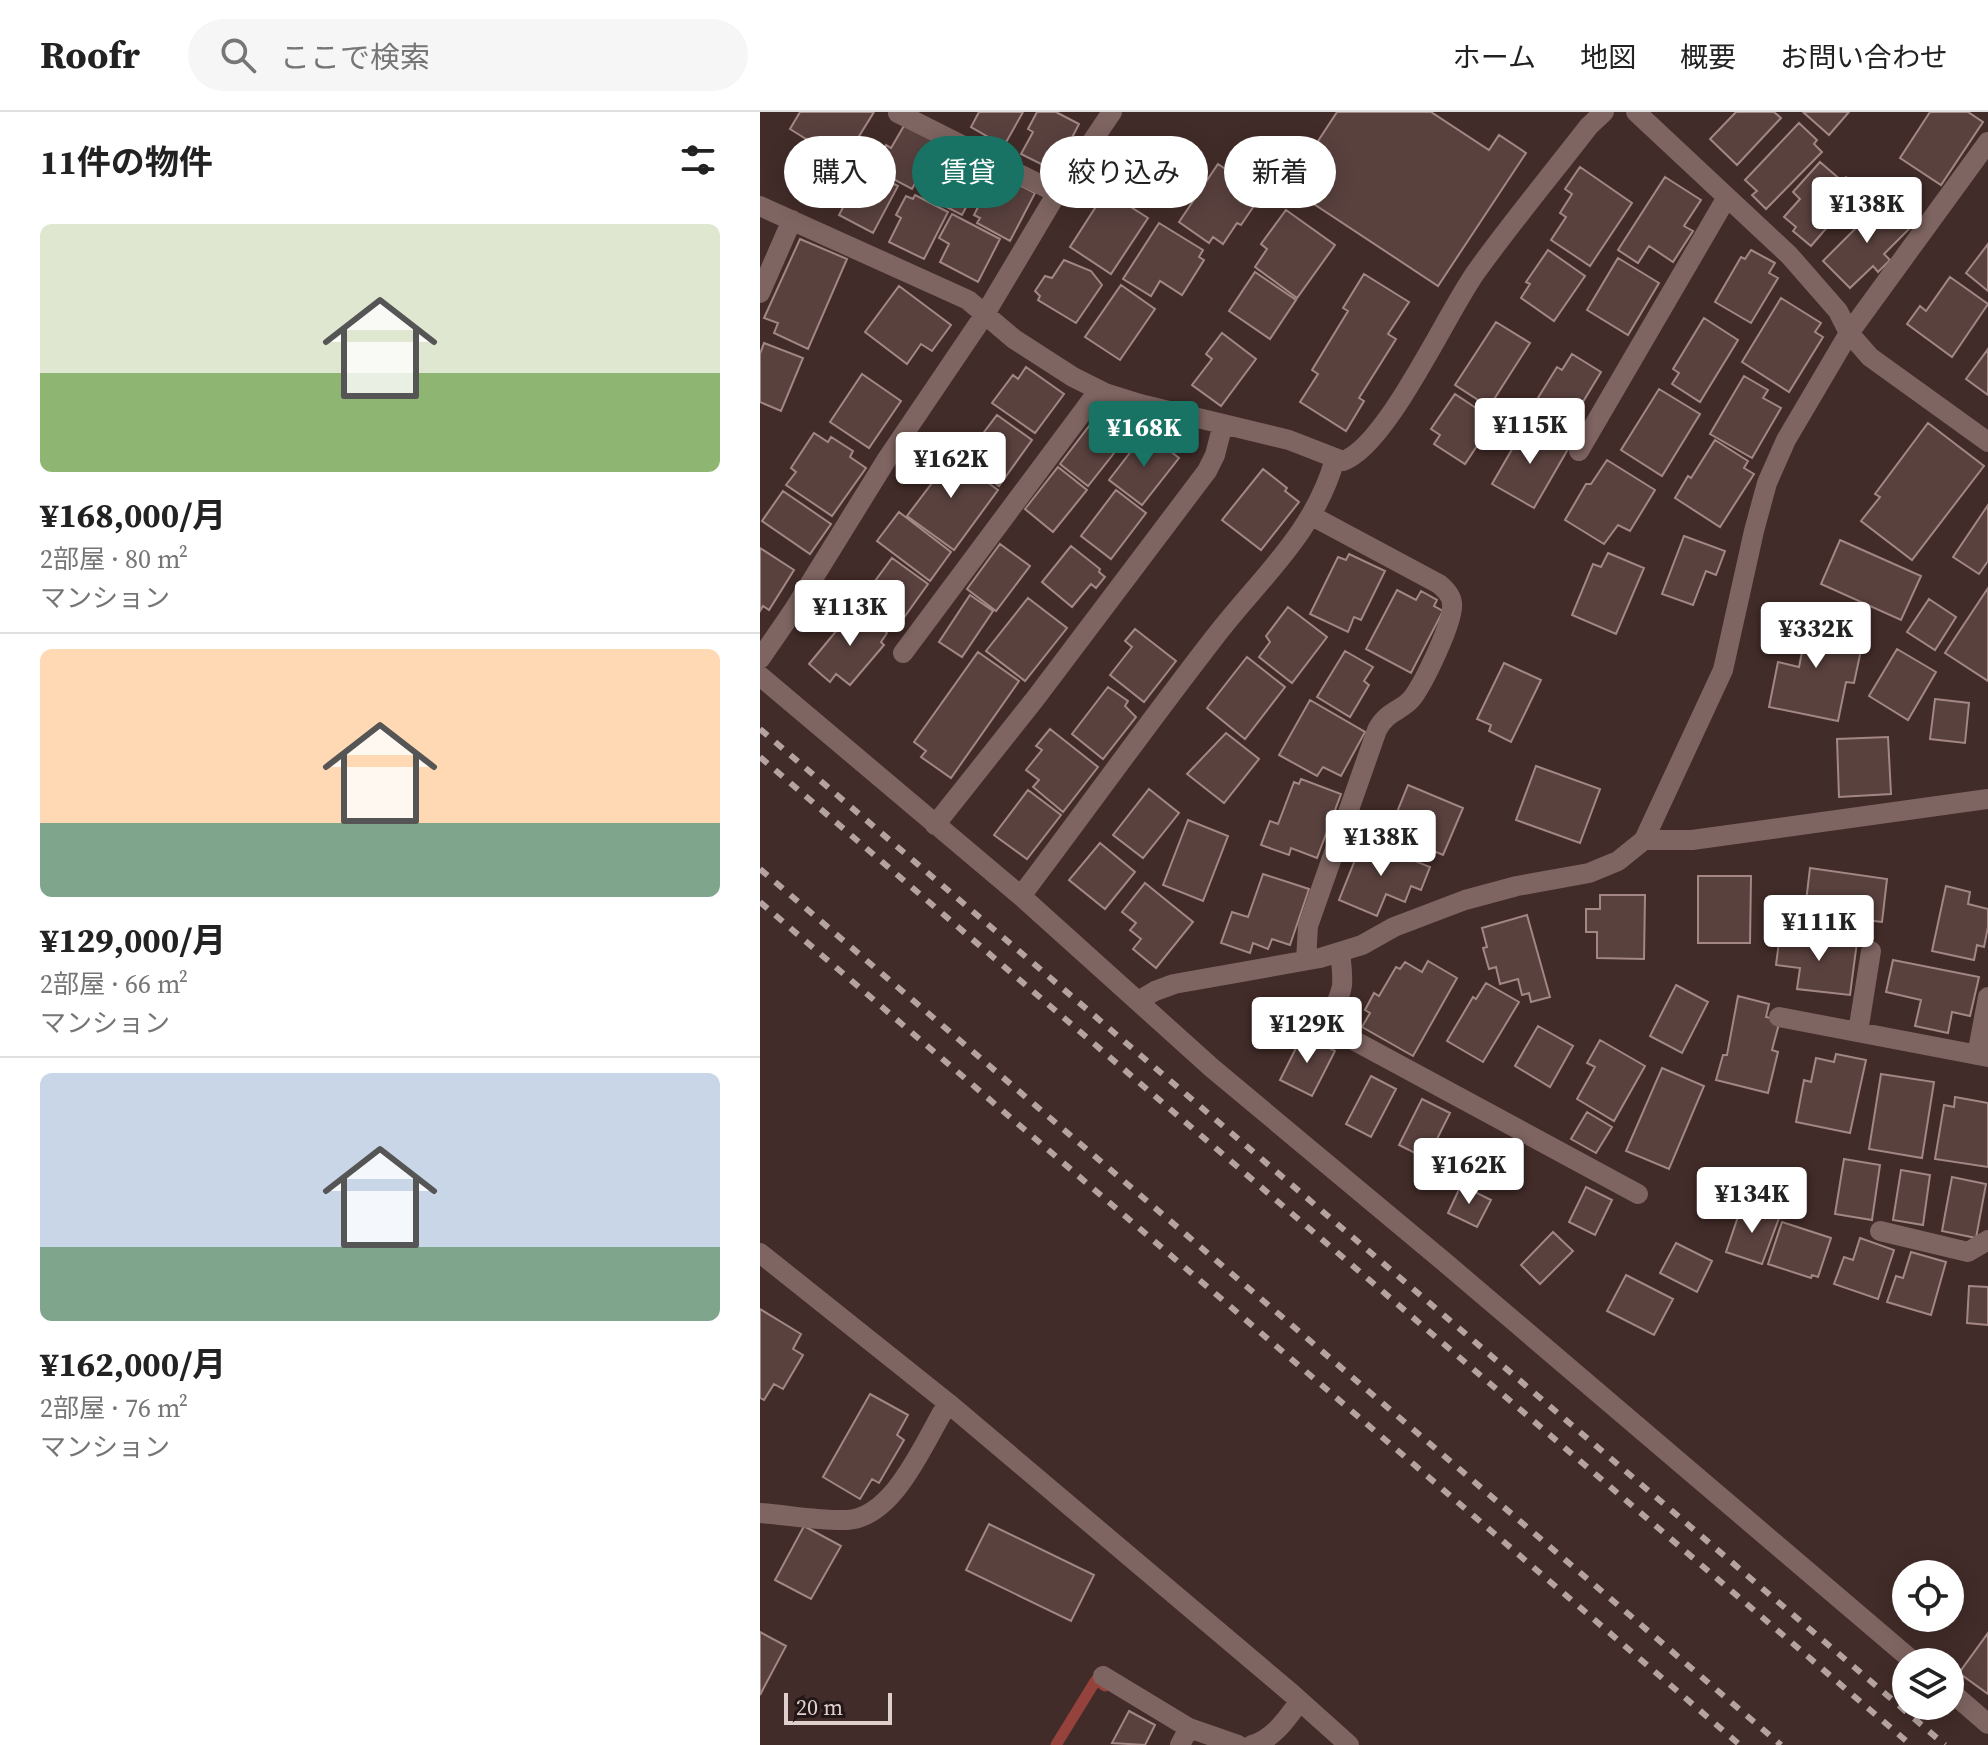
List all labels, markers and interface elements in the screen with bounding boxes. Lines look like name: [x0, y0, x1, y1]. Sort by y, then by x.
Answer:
search box: [188, 19, 748, 91]
text: Roofr: [40, 29, 140, 81]
icon: search: [216, 33, 260, 77]
text: ここで検索: [280, 37, 430, 78]
text: ホーム: [1453, 38, 1536, 76]
text: 地図: [1580, 38, 1636, 76]
text: 概要: [1680, 38, 1736, 76]
text: お問い合わせ: [1780, 38, 1948, 76]
chip: 購入: [784, 136, 896, 208]
chip: 賃貸: [912, 136, 1024, 208]
chip: 絞り込み: [1040, 136, 1208, 208]
chip: 新着: [1224, 136, 1336, 208]
icon: filters: [676, 138, 720, 182]
text: 11件の物件: [40, 139, 213, 185]
pin: ¥138K: [1811, 177, 1923, 245]
text: ¥138K: [1830, 185, 1904, 221]
icon: home: [308, 276, 452, 420]
pin: ¥115K: [1474, 398, 1586, 466]
pin: ¥168K: [1088, 401, 1200, 469]
text: ¥115K: [1493, 406, 1567, 442]
text: ¥168K: [1107, 409, 1181, 445]
pin: ¥162K: [895, 432, 1007, 500]
text: ¥162K: [914, 440, 988, 476]
text: ¥168,000/月: [40, 492, 226, 538]
text: 2部屋 · 80 m²: [40, 541, 188, 577]
text: マンション: [40, 580, 170, 616]
pin: ¥113K: [794, 580, 906, 648]
text: ¥113K: [813, 588, 887, 624]
pin: ¥332K: [1760, 602, 1872, 670]
text: ¥332K: [1779, 610, 1853, 646]
icon: home: [308, 701, 452, 845]
pin: ¥138K: [1325, 810, 1437, 878]
text: ¥138K: [1344, 818, 1418, 854]
pin: ¥111K: [1763, 895, 1875, 963]
text: ¥111K: [1782, 903, 1856, 939]
text: ¥129,000/月: [40, 917, 226, 963]
text: 2部屋 · 66 m²: [40, 966, 188, 1002]
pin: ¥129K: [1251, 997, 1363, 1065]
text: マンション: [40, 1005, 170, 1041]
text: ¥129K: [1270, 1005, 1344, 1041]
icon: home: [308, 1125, 452, 1269]
pin: ¥162K: [1413, 1138, 1525, 1206]
text: ¥162K: [1432, 1146, 1506, 1182]
pin: ¥134K: [1696, 1167, 1808, 1235]
text: ¥134K: [1715, 1175, 1789, 1211]
text: ¥162,000/月: [40, 1341, 226, 1387]
text: 2部屋 · 76 m²: [40, 1390, 188, 1426]
text: マンション: [40, 1429, 170, 1465]
map controls: [1892, 1560, 1964, 1720]
button: locate: [1892, 1560, 1964, 1632]
button: layers: [1892, 1648, 1964, 1720]
scale bar: [784, 1689, 892, 1725]
text: 20 m: [796, 1692, 843, 1722]

